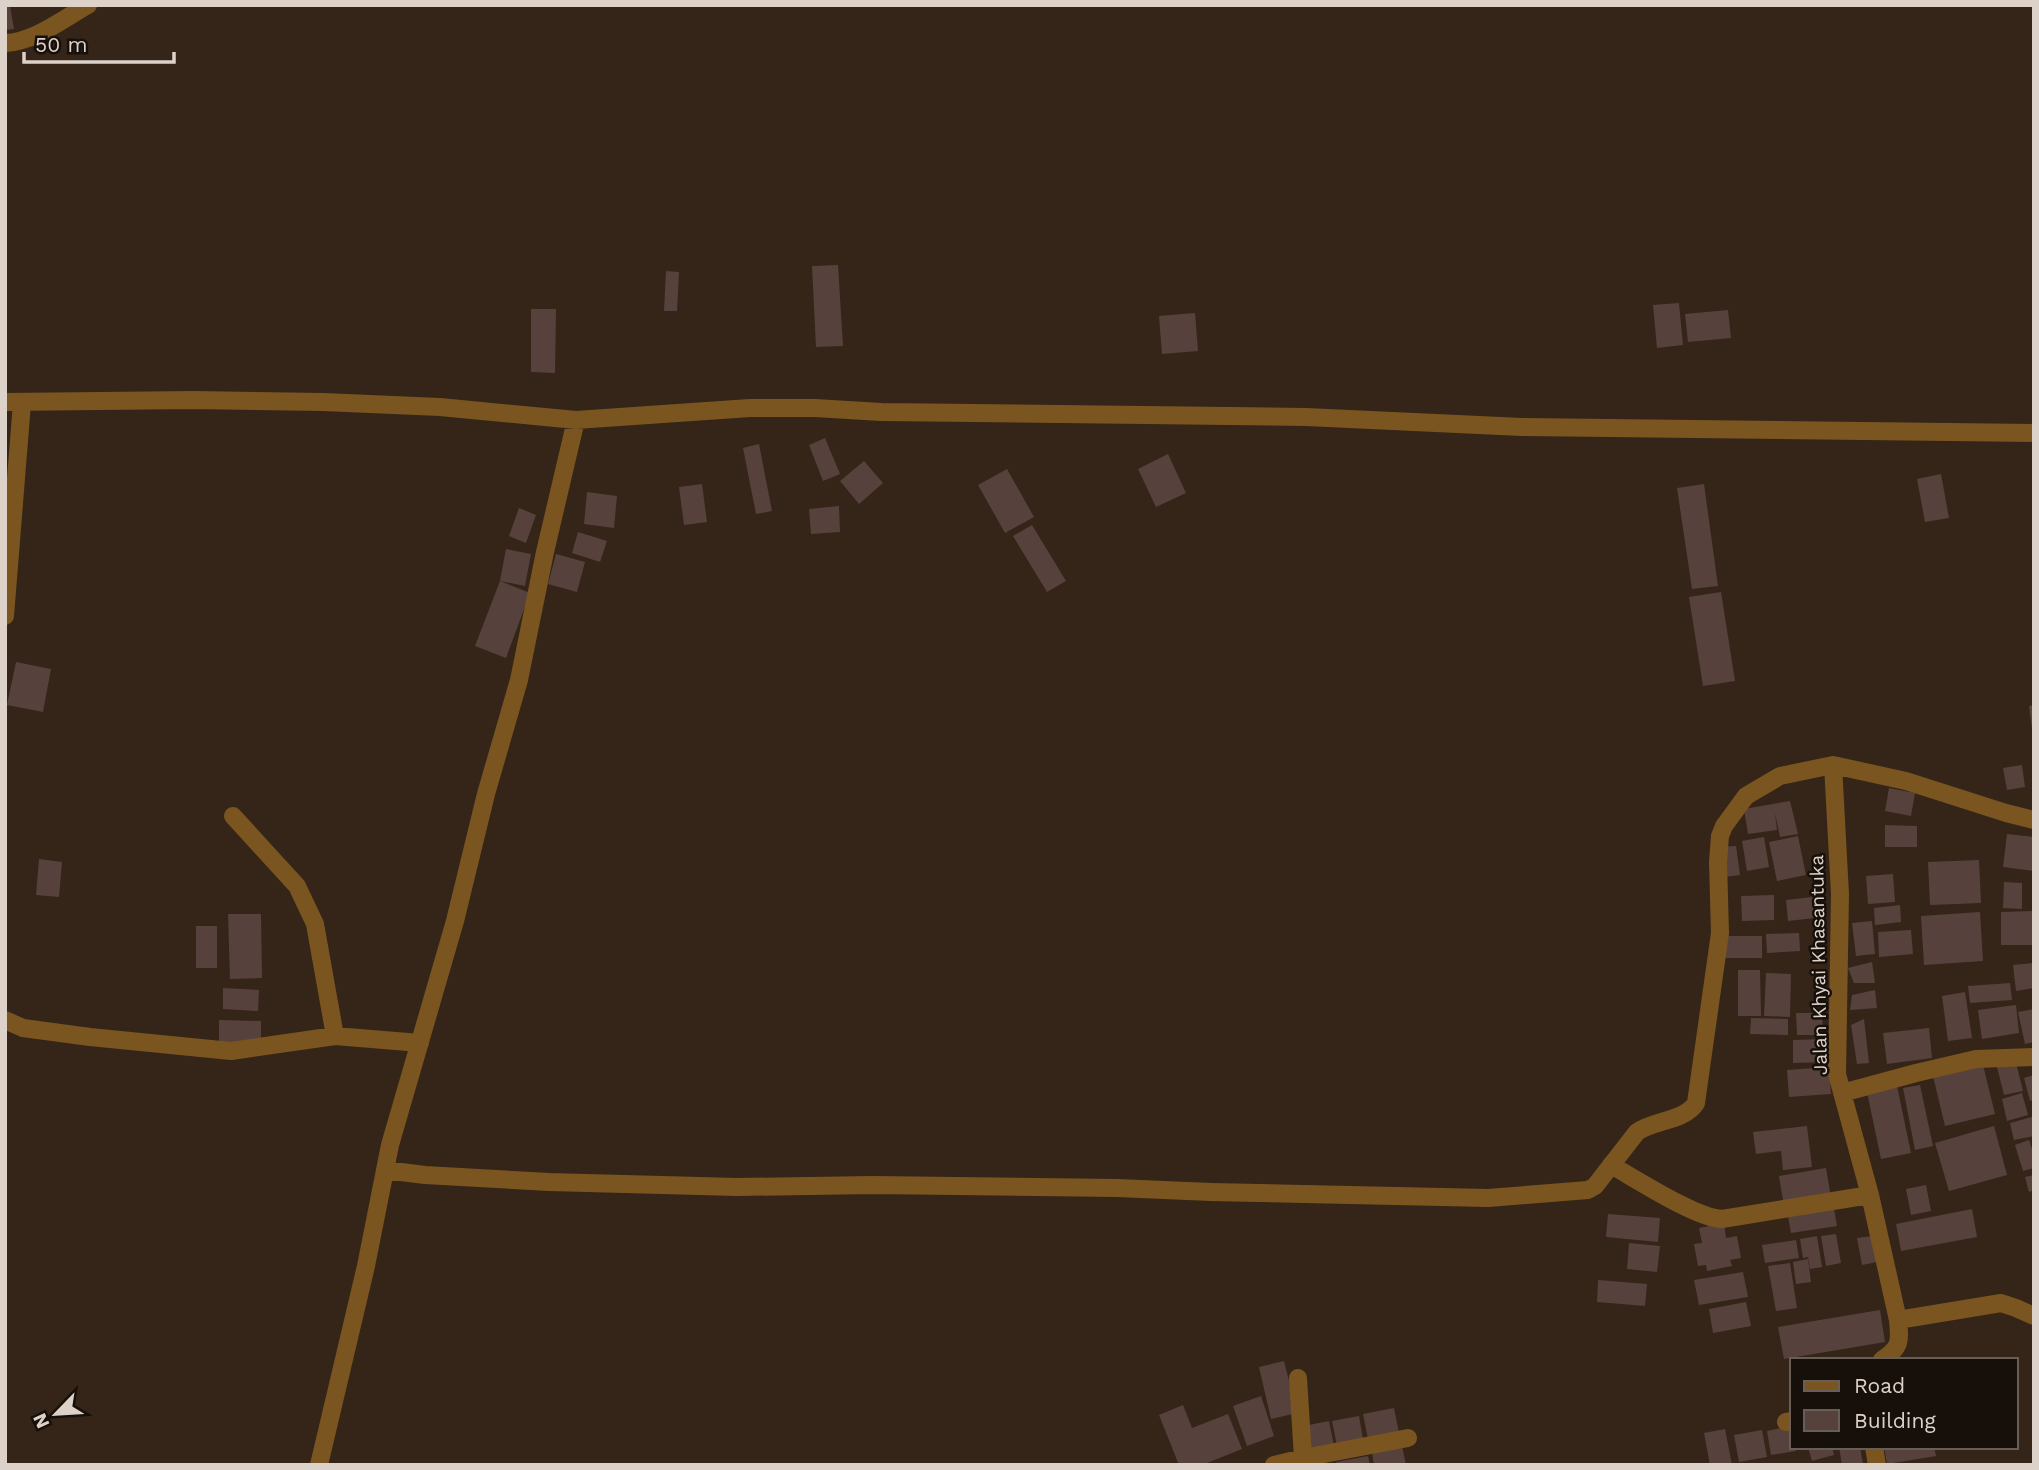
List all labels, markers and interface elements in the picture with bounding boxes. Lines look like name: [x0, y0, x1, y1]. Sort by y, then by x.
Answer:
scale bar: [24, 21, 175, 65]
text: 50 m: [35, 32, 87, 57]
street label: Jalan Khyai Khasantuka: [1805, 854, 1832, 1075]
legend: [1790, 1358, 2018, 1449]
text: Road: [1854, 1373, 1905, 1398]
north arrow: [21, 1379, 91, 1449]
text: Building: [1854, 1408, 1936, 1433]
text: N: [28, 1410, 54, 1432]

